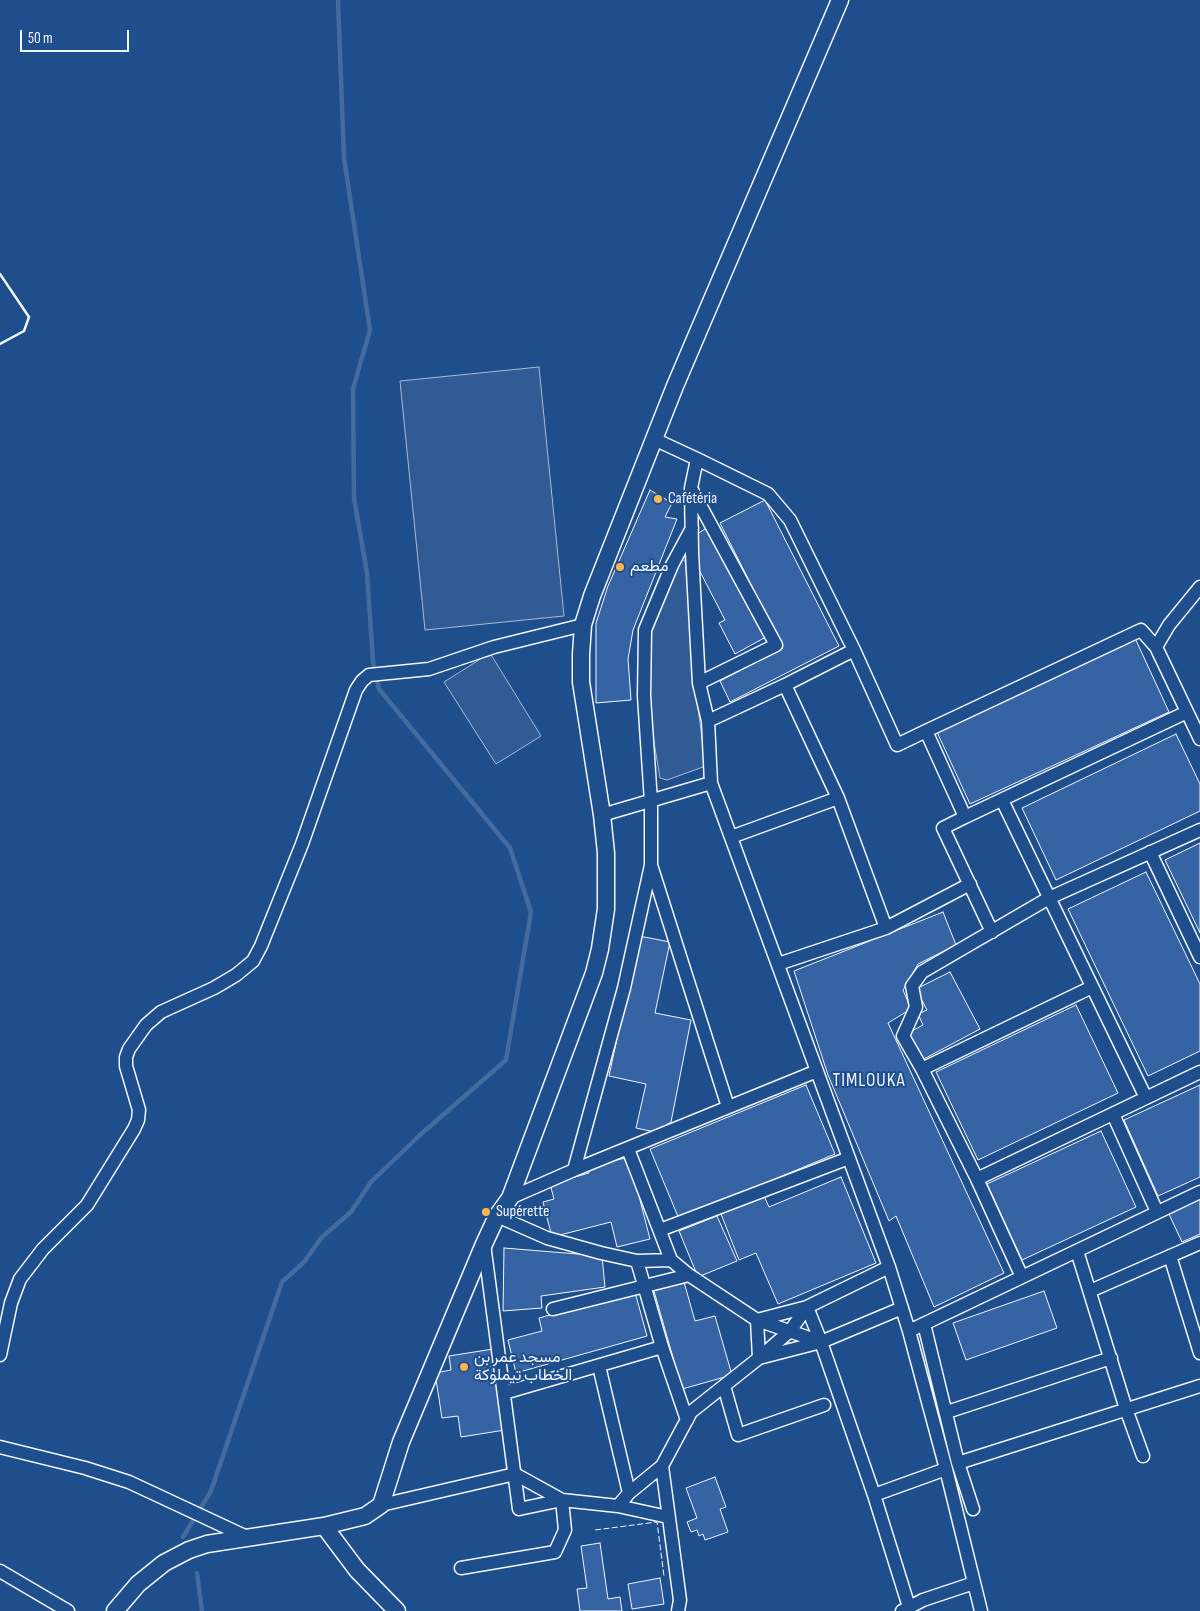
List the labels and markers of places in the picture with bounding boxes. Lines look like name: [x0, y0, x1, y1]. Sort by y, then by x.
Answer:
place label: Cafétéria: [668, 489, 717, 509]
marker: Cafétéria: [652, 493, 664, 505]
place label: مطعم: [630, 557, 669, 577]
marker: مطعم: [614, 561, 626, 573]
place label: Supérette: [496, 1202, 549, 1222]
marker: Supérette: [480, 1206, 492, 1218]
place label: مسجد عمر بن الخطاب تيملوكة: [474, 1348, 572, 1386]
marker: مسجد عمر بن الخطاب تيملوكة: [458, 1361, 470, 1373]

